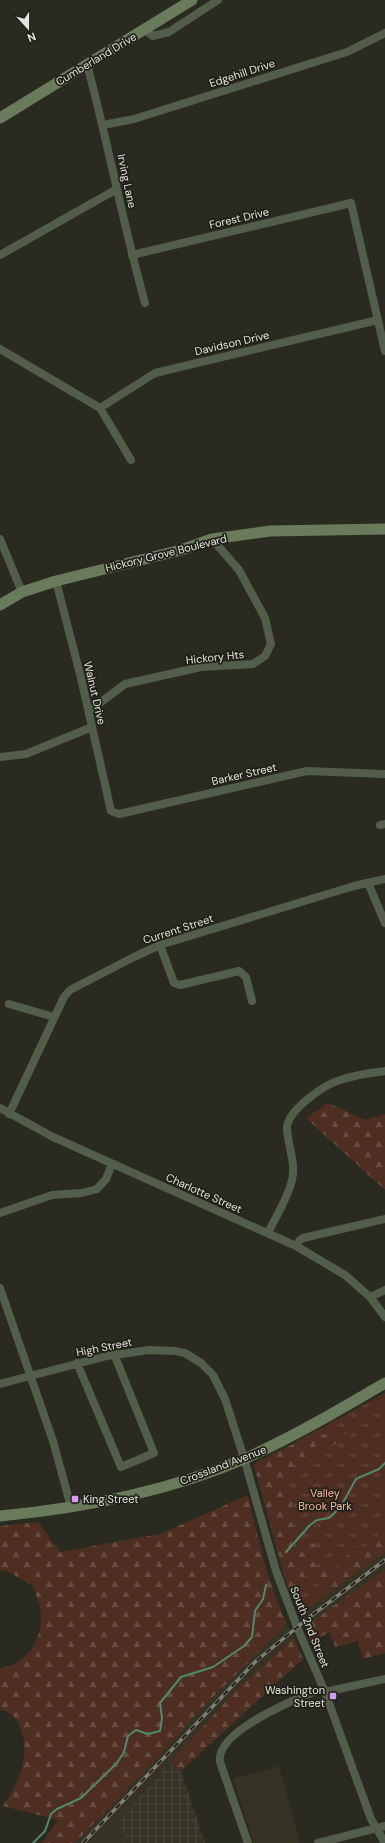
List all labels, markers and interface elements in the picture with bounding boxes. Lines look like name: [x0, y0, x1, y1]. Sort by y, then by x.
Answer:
north arrow: [8, 8, 48, 48]
text: N: [25, 29, 38, 45]
street label: Cumberland Drive: [53, 29, 139, 89]
street label: Edgehill Drive: [207, 56, 277, 90]
street label: Irving Lane: [114, 153, 140, 209]
street label: Forest Drive: [208, 204, 270, 232]
street label: Davidson Drive: [193, 328, 271, 358]
street label: Hickory Grove Boulevard: [104, 531, 228, 575]
street label: Hickory Hts: [185, 647, 245, 667]
street label: Walnut Drive: [81, 660, 109, 726]
street label: Barker Street: [210, 760, 278, 788]
street label: Current Street: [141, 911, 215, 947]
street label: Charlotte Street: [164, 1170, 244, 1216]
street label: High Street: [75, 1335, 133, 1359]
street label: Crossland Avenue: [178, 1442, 268, 1488]
park label: Valley Brook Park: [298, 1486, 352, 1513]
place label: King Street: [83, 1492, 139, 1506]
marker: King Street: [70, 1494, 80, 1504]
street label: South 2nd Street: [287, 1584, 333, 1670]
place label: Washington Street: [265, 1683, 325, 1710]
marker: Washington Street: [328, 1691, 338, 1701]

